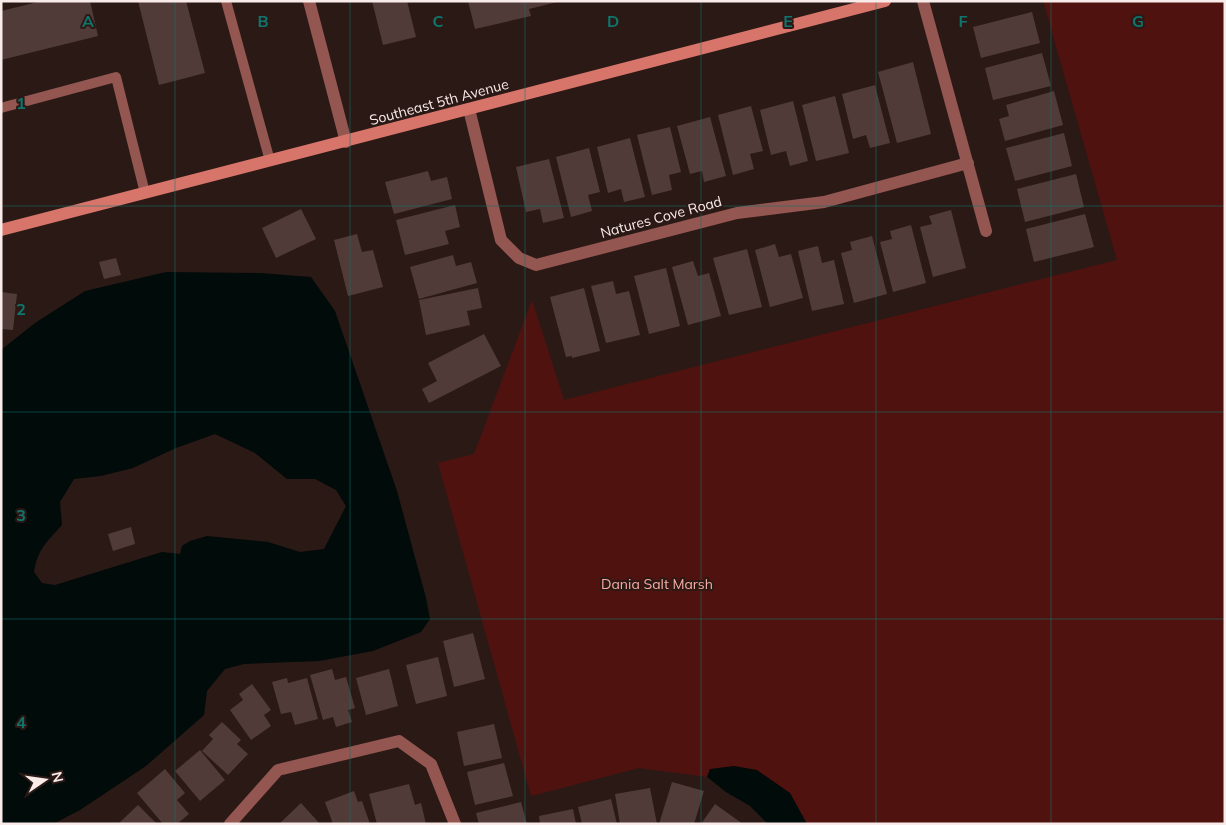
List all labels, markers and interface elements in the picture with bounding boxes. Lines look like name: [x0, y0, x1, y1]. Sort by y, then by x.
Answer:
text: A: [82, 11, 94, 31]
text: B: [257, 11, 269, 31]
text: C: [433, 11, 444, 31]
text: D: [607, 11, 619, 31]
text: E: [783, 11, 793, 31]
text: F: [958, 11, 968, 31]
text: G: [1132, 11, 1144, 31]
street label: Southeast 5th Avenue: [367, 75, 511, 129]
text: 1: [16, 93, 26, 113]
street label: Natures Cove Road: [598, 192, 724, 242]
text: 2: [16, 299, 26, 319]
text: 3: [16, 505, 26, 525]
park label: Dania Salt Marsh: [601, 575, 713, 593]
text: 4: [16, 712, 26, 732]
north arrow: [20, 755, 70, 805]
text: N: [48, 770, 68, 784]

